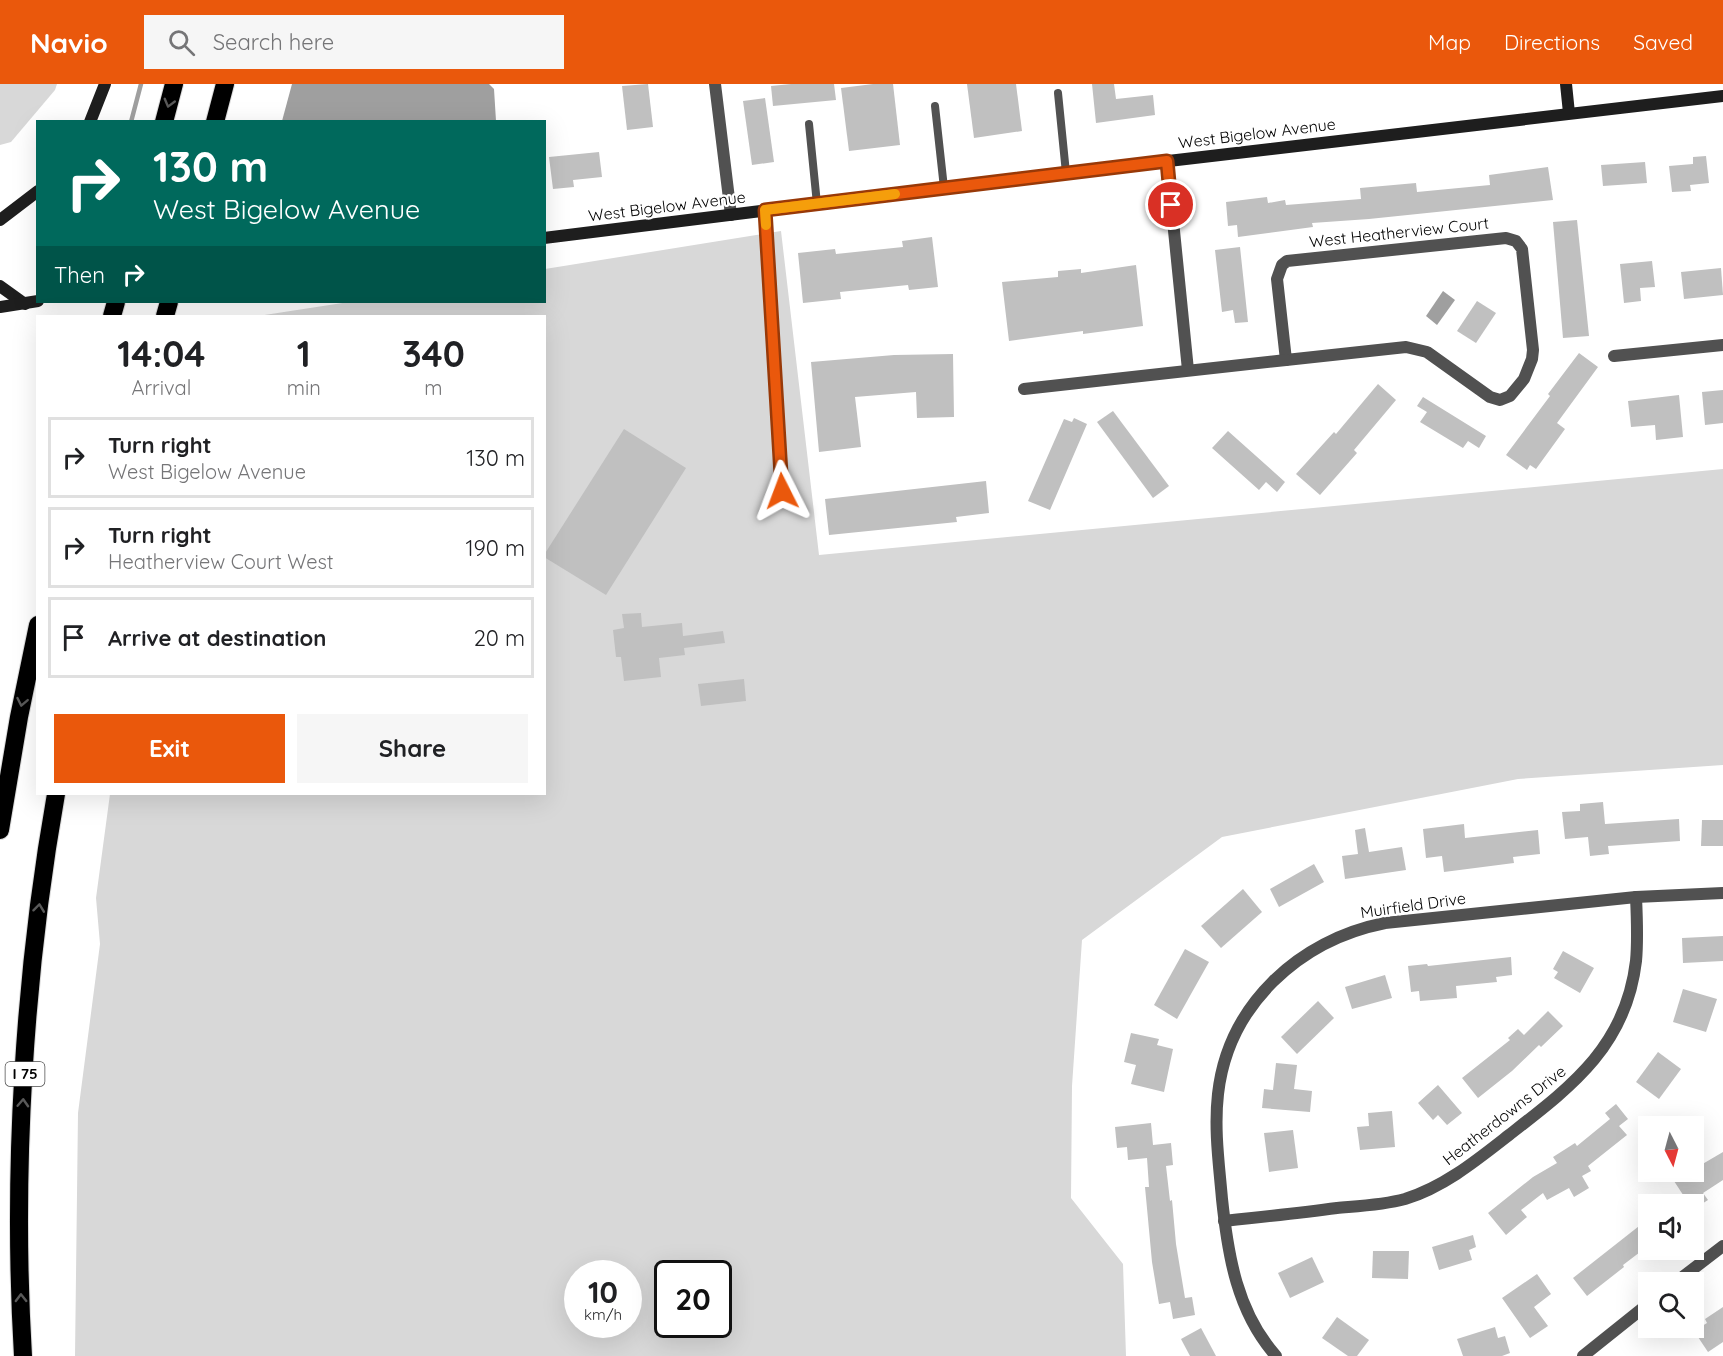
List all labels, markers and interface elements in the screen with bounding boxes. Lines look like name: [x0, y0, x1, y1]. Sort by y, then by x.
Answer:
search box: [144, 15, 564, 69]
text: Navio: [30, 25, 108, 60]
icon: search: [165, 26, 198, 59]
text: Search here: [213, 28, 334, 56]
text: Map: [1428, 29, 1471, 55]
text: Directions: [1504, 29, 1600, 55]
text: Saved: [1633, 29, 1693, 55]
one-way arrow: [164, 97, 176, 108]
street label: West Bigelow Avenue: [1177, 113, 1337, 153]
text: 130 m: [153, 140, 268, 193]
icon: right: [54, 144, 132, 222]
pin: [1145, 179, 1196, 230]
street label: West Bigelow Avenue: [587, 186, 747, 226]
icon: arrive: [1154, 188, 1187, 221]
text: West Bigelow Avenue: [153, 192, 420, 226]
street label: West Heatherview Court: [1308, 213, 1490, 251]
icon: right: [117, 258, 150, 291]
text: Then: [54, 261, 105, 289]
text: 14:04: [117, 331, 206, 376]
text: 1: [297, 331, 311, 376]
text: 340: [402, 331, 465, 376]
text: Arrival: [131, 375, 191, 400]
text: min: [287, 375, 321, 400]
text: m: [424, 375, 443, 400]
text: Turn right: [108, 431, 212, 459]
icon: right: [57, 441, 90, 474]
text: 130 m: [466, 444, 525, 472]
text: West Bigelow Avenue: [108, 459, 306, 484]
position arrow: [750, 459, 814, 523]
text: Turn right: [108, 521, 212, 549]
icon: right: [57, 531, 90, 564]
text: 190 m: [465, 534, 525, 562]
text: Heatherview Court West: [108, 549, 334, 574]
icon: arrive: [57, 621, 90, 654]
text: Arrive at destination: [108, 624, 326, 652]
text: 20 m: [474, 624, 525, 652]
one-way arrow: [16, 697, 29, 707]
button: Exit: [54, 714, 285, 783]
button: Share: [297, 714, 528, 783]
street label: Muirfield Drive: [1359, 888, 1467, 922]
one-way arrow: [33, 904, 45, 913]
street label: Heatherdowns Drive: [1438, 1061, 1570, 1169]
road number: I 75: [6, 1062, 44, 1086]
one-way arrow: [16, 1098, 29, 1107]
north arrow: [1638, 1116, 1704, 1182]
map controls: [1638, 1116, 1704, 1338]
button: sound: [1638, 1194, 1704, 1260]
speed limit sign: 20: [654, 1260, 732, 1338]
button: search: [1638, 1272, 1704, 1338]
text: 10: [588, 1273, 618, 1311]
one-way arrow: [14, 1293, 27, 1302]
text: km/h: [584, 1305, 622, 1324]

